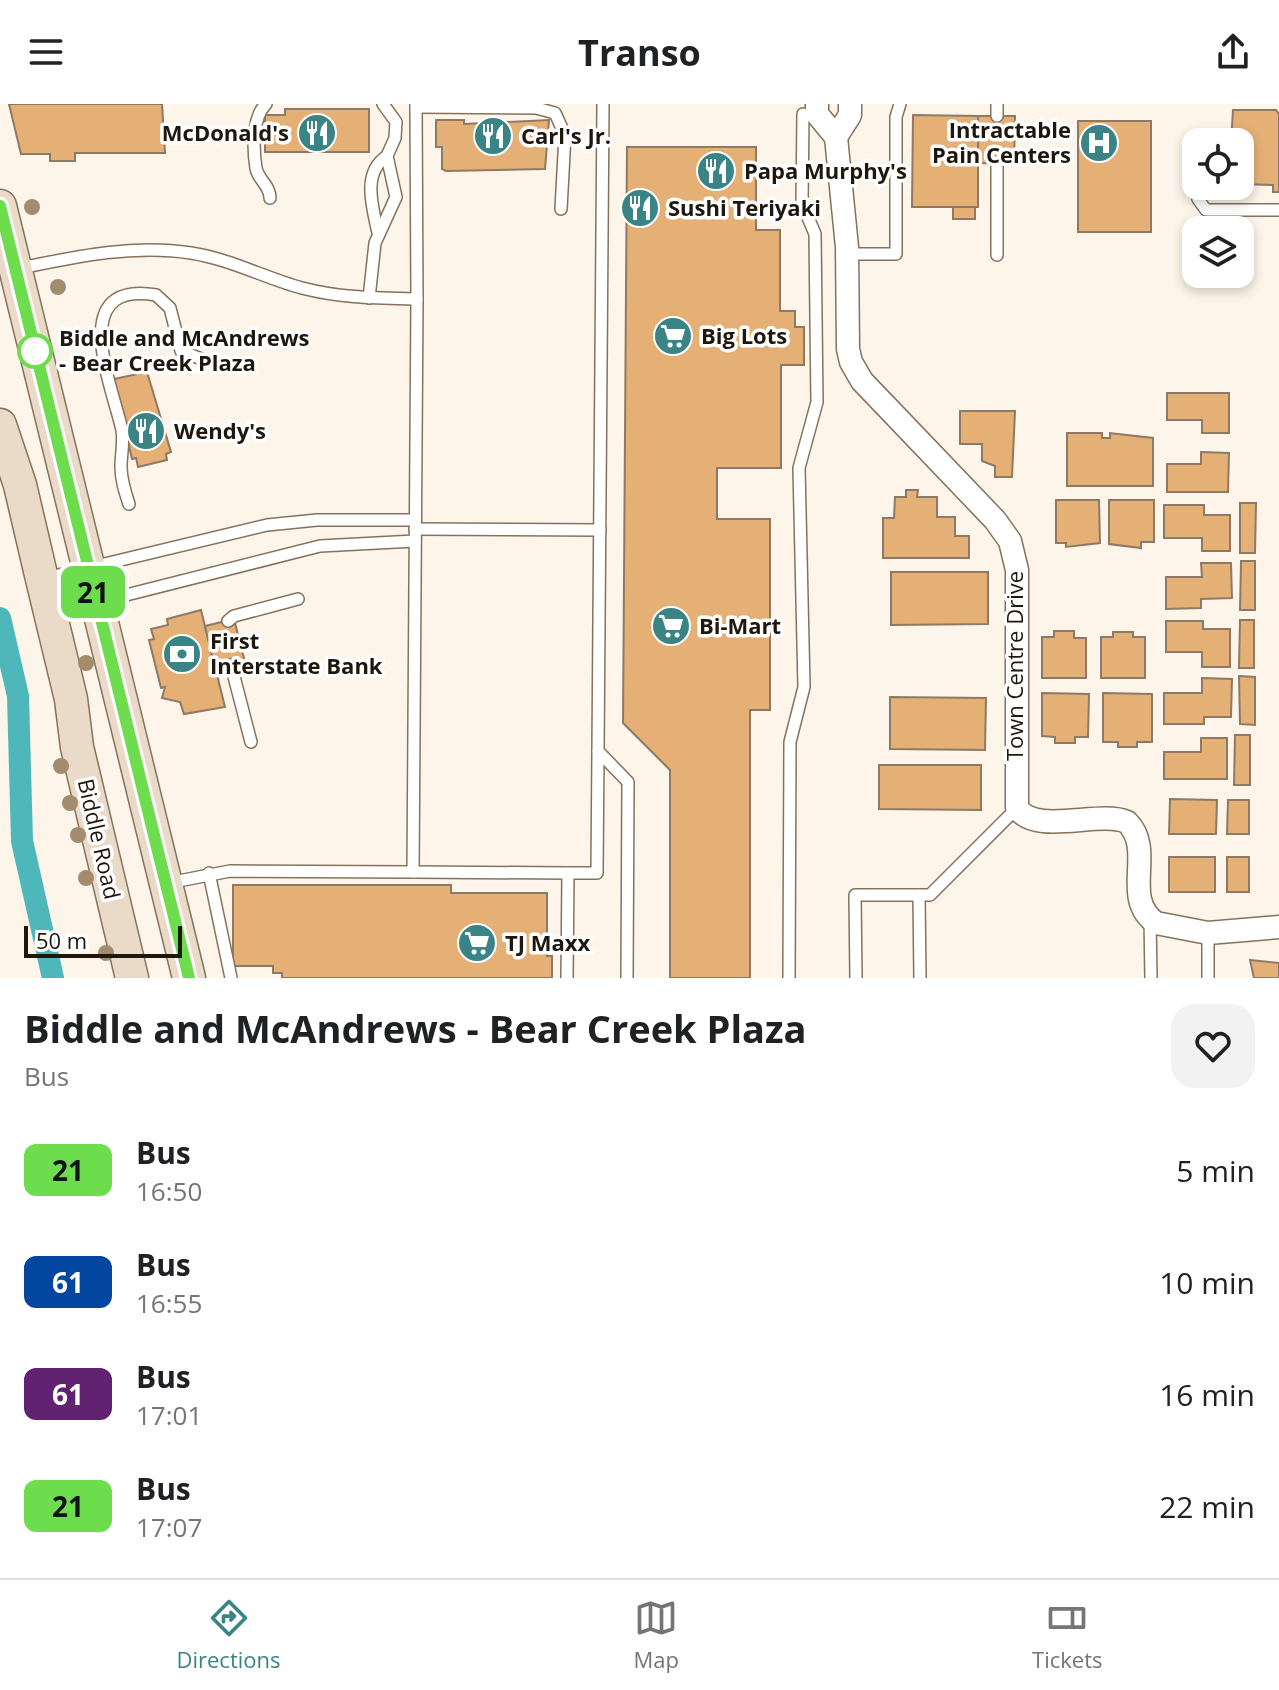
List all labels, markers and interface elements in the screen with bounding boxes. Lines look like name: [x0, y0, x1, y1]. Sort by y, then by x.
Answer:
text: Transo: [578, 28, 701, 77]
icon: menu: [24, 30, 68, 74]
icon: share: [1211, 30, 1255, 74]
restaurant icon: McDonald's: [296, 112, 338, 154]
place label: Intractable Pain Centers: [932, 114, 1071, 169]
restaurant icon: Carl's Jr.: [472, 115, 514, 157]
place label: McDonald's: [162, 117, 289, 147]
place label: Carl's Jr.: [521, 120, 611, 150]
hospital icon: Intractable Pain Centers: [1078, 122, 1120, 164]
map controls: [1182, 128, 1254, 288]
button: locate: [1182, 128, 1254, 200]
restaurant icon: Papa Murphy's: [695, 150, 737, 192]
place label: Papa Murphy's: [744, 155, 907, 185]
restaurant icon: Sushi Teriyaki: [619, 187, 661, 229]
place label: Sushi Teriyaki: [668, 192, 821, 222]
button: layers: [1182, 216, 1254, 288]
supermarket icon: Big Lots: [652, 315, 694, 357]
place label: Big Lots: [701, 320, 787, 350]
place label: Biddle and McAndrews - Bear Creek Plaza: [59, 322, 310, 377]
marker: Biddle and McAndrews - Bear Creek Plaza: [18, 334, 52, 368]
restaurant icon: Wendy's: [125, 410, 167, 452]
place label: Wendy's: [174, 415, 266, 445]
line badge: 21: [57, 566, 129, 618]
street label: Town Centre Drive: [999, 571, 1029, 761]
text: 21: [77, 573, 109, 611]
supermarket icon: Bi-Mart: [650, 605, 692, 647]
place label: Bi-Mart: [699, 610, 781, 640]
place label: First Interstate Bank: [210, 625, 383, 680]
bank icon: First Interstate Bank: [161, 633, 203, 675]
street label: Biddle Road: [72, 776, 128, 902]
scale bar: [24, 922, 182, 958]
supermarket icon: TJ Maxx: [456, 922, 498, 964]
text: 50 m: [36, 925, 87, 955]
place label: TJ Maxx: [505, 927, 590, 957]
text: Biddle and McAndrews - Bear Creek Plaza: [24, 1002, 806, 1054]
button: heart: [1171, 1004, 1255, 1088]
text: Bus: [24, 1058, 69, 1094]
text: Bus: [136, 1132, 191, 1173]
text: 5 min: [1176, 1150, 1255, 1191]
text: 21: [52, 1151, 84, 1189]
text: 16:50: [136, 1173, 202, 1209]
text: Bus: [136, 1244, 191, 1285]
text: 10 min: [1159, 1262, 1255, 1303]
text: 61: [52, 1263, 84, 1301]
text: 16:55: [136, 1285, 202, 1321]
text: Bus: [136, 1356, 191, 1397]
text: 16 min: [1159, 1374, 1255, 1415]
text: 61: [52, 1375, 84, 1413]
text: 17:01: [136, 1397, 202, 1433]
text: Bus: [136, 1468, 191, 1509]
text: 22 min: [1159, 1486, 1255, 1527]
text: 21: [52, 1487, 84, 1525]
text: 17:07: [136, 1509, 202, 1545]
tab: Directions: [177, 1596, 281, 1674]
tab: Map: [634, 1596, 679, 1674]
tab: Tickets: [1032, 1596, 1102, 1674]

